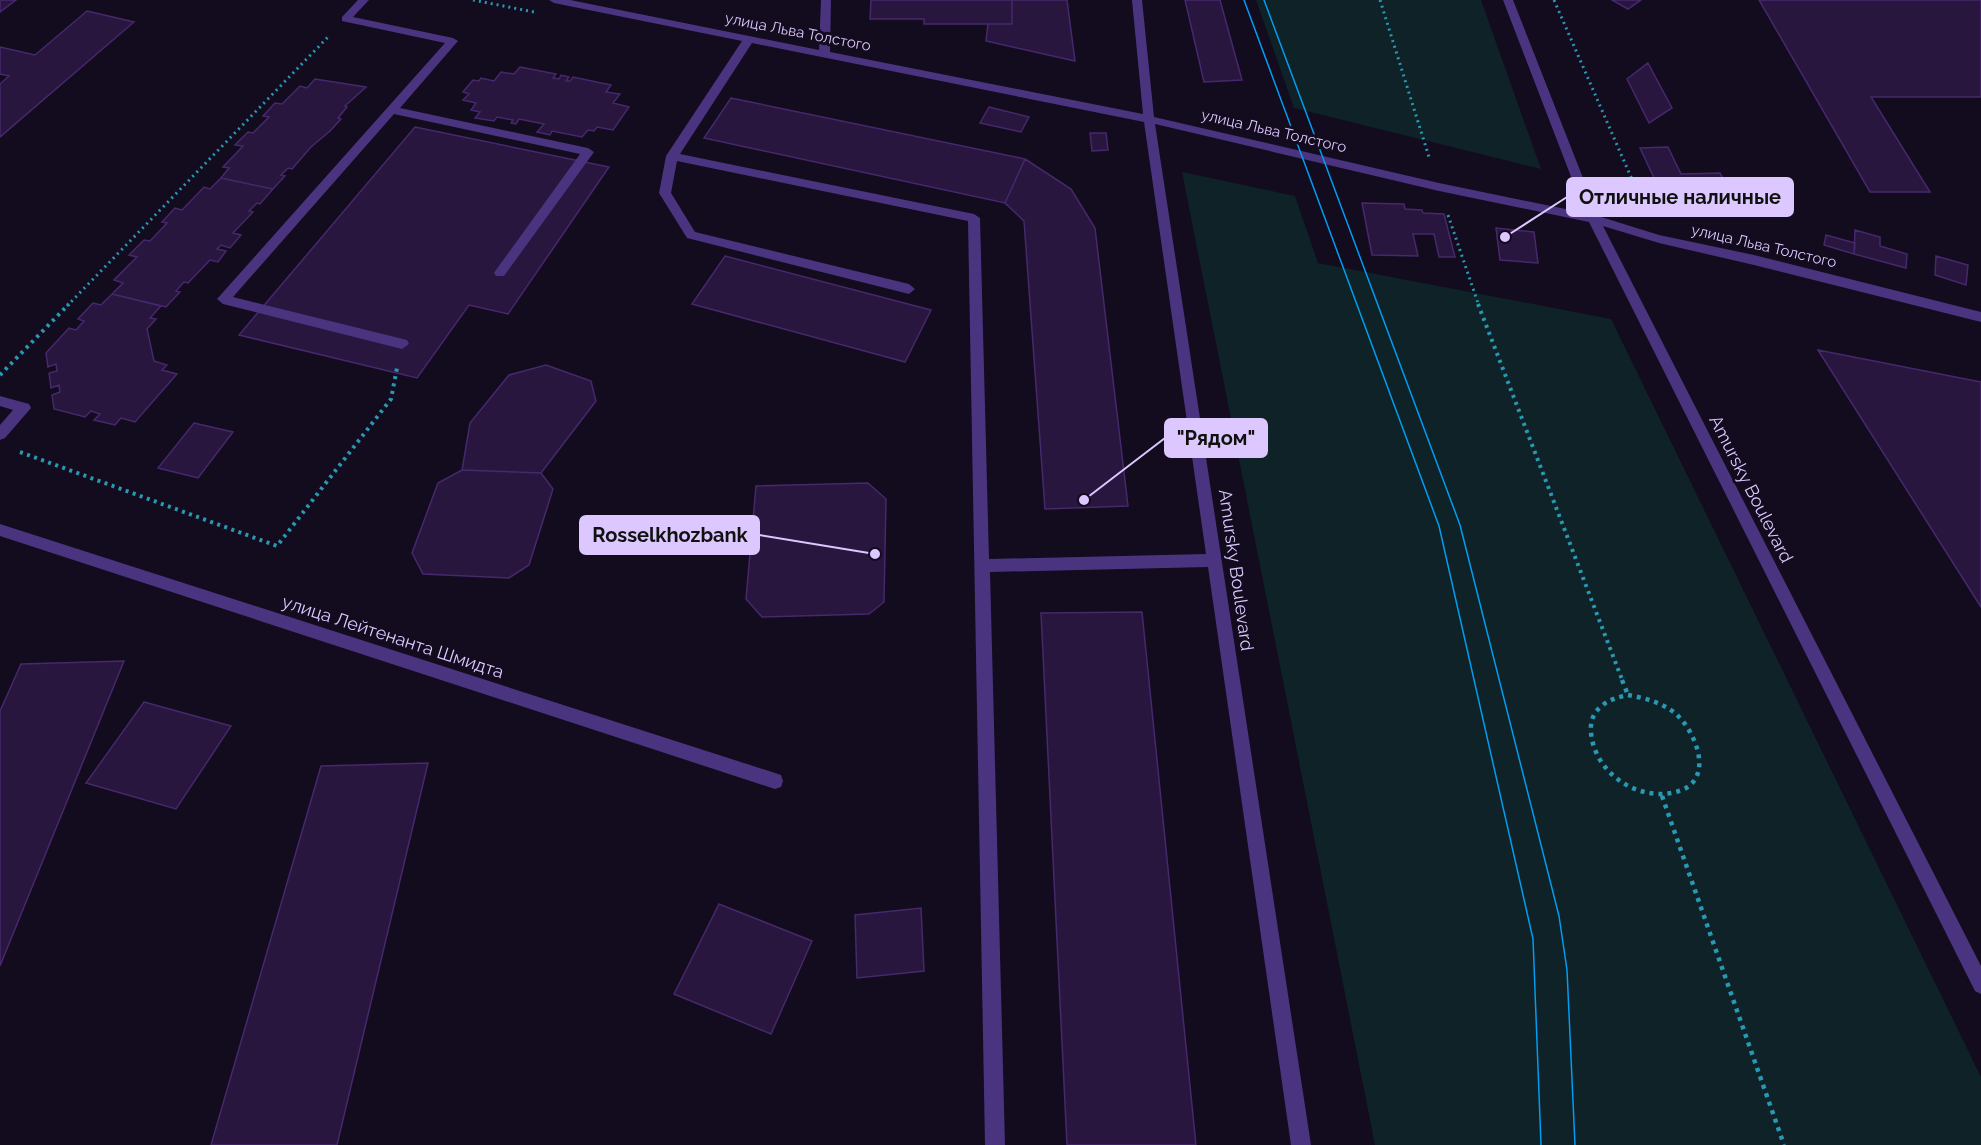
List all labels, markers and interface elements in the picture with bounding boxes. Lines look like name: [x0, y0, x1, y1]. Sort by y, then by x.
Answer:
street label: улица Льва Толстого: [723, 9, 873, 55]
street label: улица Льва Толстого: [1200, 106, 1348, 156]
callout: Отличные наличные: [1567, 178, 1793, 216]
text: Отличные наличные: [1579, 185, 1781, 209]
street label: улица Льва Толстого: [1690, 221, 1838, 271]
street label: Amursky Boulevard: [1705, 411, 1798, 566]
callout: "Рядом": [1165, 419, 1267, 457]
text: "Рядом": [1177, 426, 1255, 450]
street label: Amursky Boulevard: [1215, 488, 1258, 652]
callout: Rosselkhozbank: [580, 516, 759, 554]
text: Rosselkhozbank: [592, 523, 749, 547]
street label: улица Лейтенанта Шмидта: [280, 591, 507, 682]

